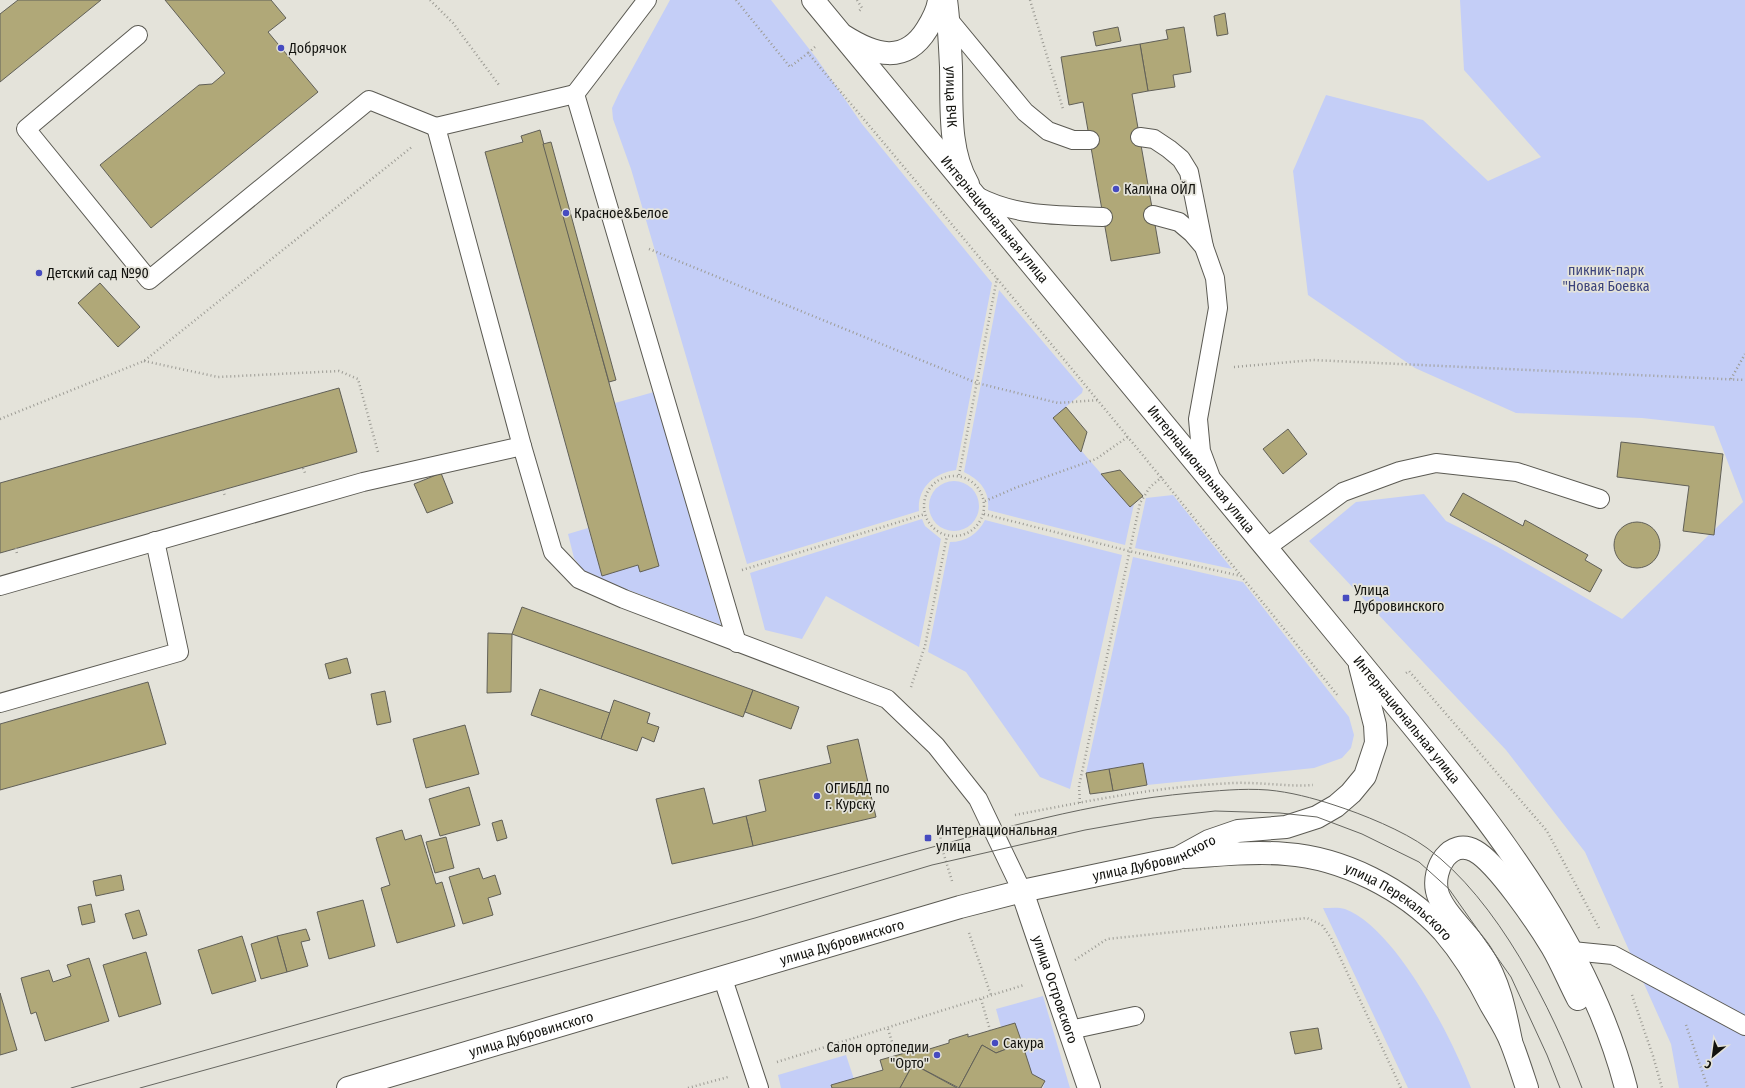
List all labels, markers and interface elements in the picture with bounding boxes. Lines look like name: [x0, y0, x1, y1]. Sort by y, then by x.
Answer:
place label: Добрячок: [288, 40, 347, 57]
marker: Добрячок: [276, 43, 286, 53]
street label: улица ВЧК: [942, 66, 961, 128]
street label: Интернациональная улица: [937, 152, 1053, 286]
place label: Калина ОЙЛ: [1124, 181, 1196, 198]
marker: Калина ОЙЛ: [1111, 184, 1121, 194]
place label: Красное&Белое: [574, 205, 668, 222]
marker: Красное&Белое: [561, 208, 571, 218]
park label: пикник-парк "Новая Боевка: [1562, 262, 1650, 295]
place label: Детский сад №90: [46, 265, 149, 282]
marker: Детский сад №90: [34, 268, 44, 278]
street label: Интернациональная улица: [1144, 402, 1259, 536]
place label: Улица Дубровинского: [1353, 582, 1444, 615]
marker: Улица Дубровинского: [1341, 593, 1351, 603]
street label: Интернациональная улица: [1350, 652, 1464, 787]
place label: ОГИБДД по г. Курску: [825, 780, 890, 813]
marker: ОГИБДД по г. Курску: [812, 791, 822, 801]
place label: Интернациональная улица: [936, 822, 1058, 855]
street label: улица Дубровинского: [1091, 831, 1218, 884]
marker: Интернациональная улица: [923, 833, 933, 843]
street label: улица Перекальского: [1343, 859, 1456, 944]
street label: улица Дубровинского: [778, 916, 906, 968]
street label: улица Островского: [1029, 933, 1082, 1046]
street label: улица Дубровинского: [467, 1007, 595, 1060]
place label: Сакура: [1003, 1035, 1044, 1052]
north arrow: [1693, 1036, 1733, 1076]
marker: Сакура: [990, 1038, 1000, 1048]
place label: Салон ортопедии "Орто": [826, 1039, 929, 1072]
marker: Салон ортопедии "Орто": [932, 1050, 942, 1060]
text: С: [1703, 1057, 1714, 1071]

